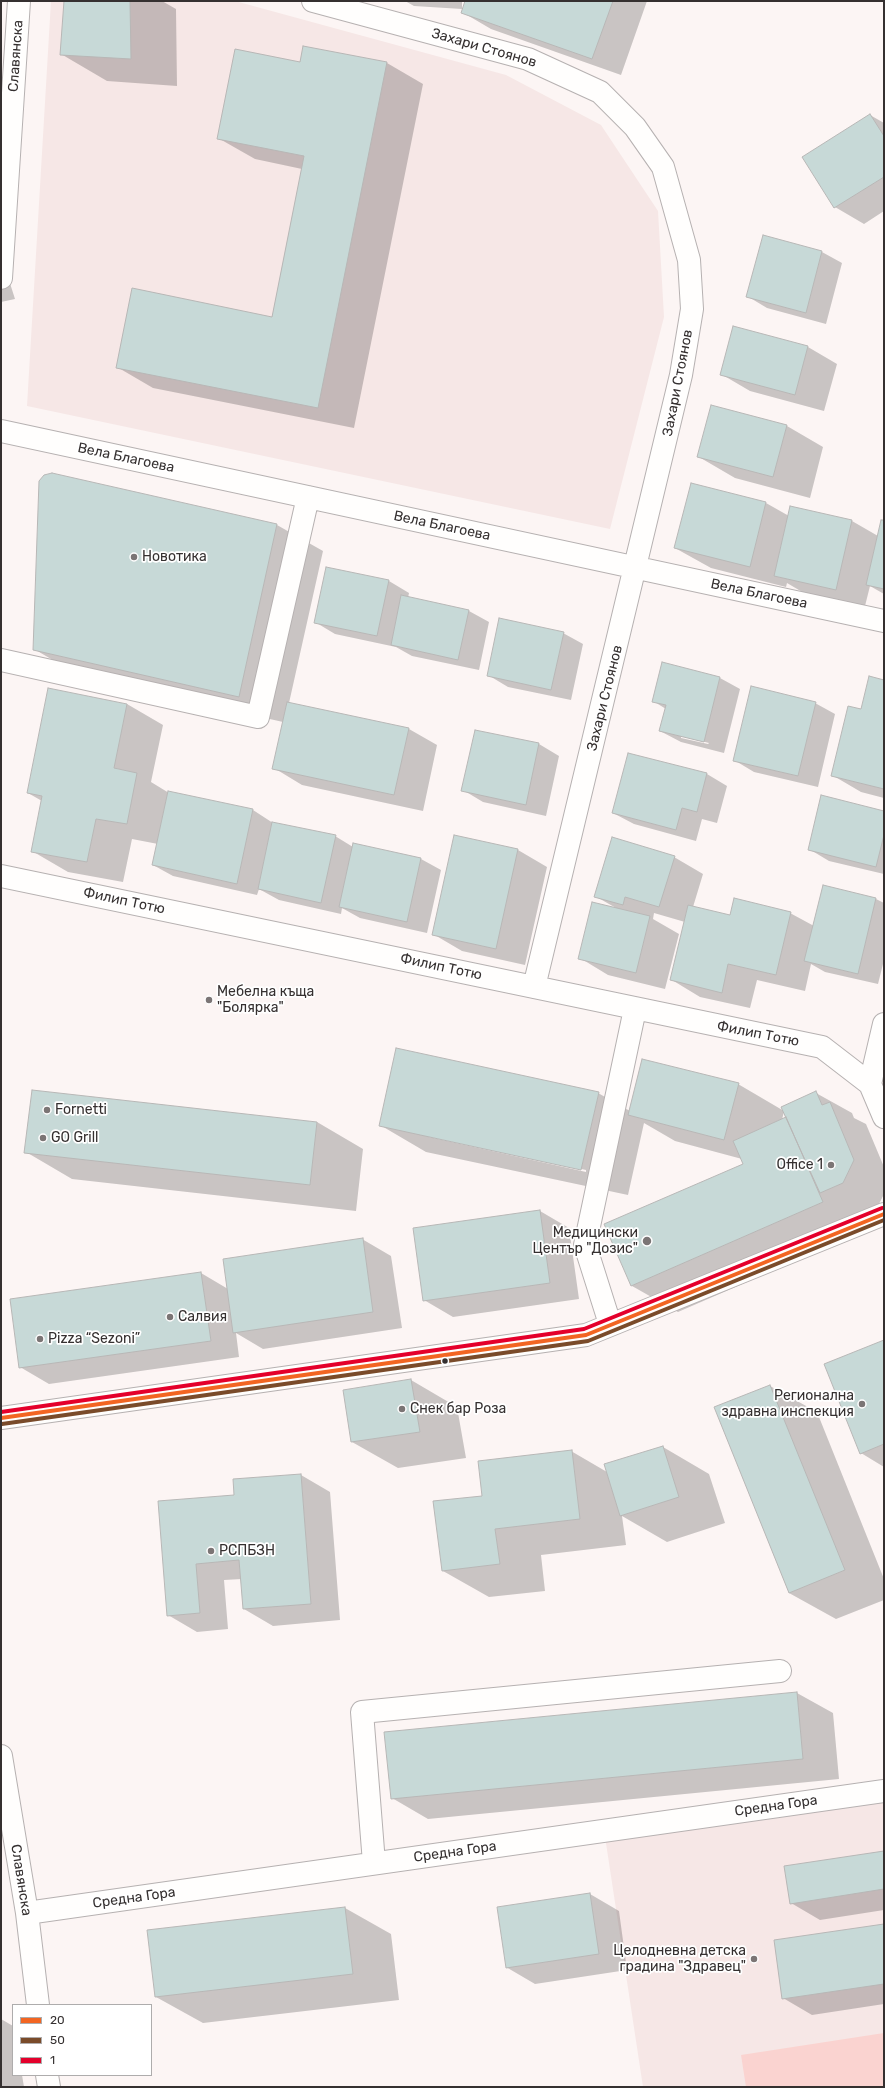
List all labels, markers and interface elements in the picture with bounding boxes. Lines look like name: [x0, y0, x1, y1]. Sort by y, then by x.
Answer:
street label: Славянска: [5, 19, 27, 93]
street label: Захари Стоянов: [430, 25, 538, 71]
street label: Захари Стоянов: [659, 328, 697, 438]
street label: Вела Благоева: [76, 440, 176, 476]
street label: Вела Благоева: [392, 508, 492, 544]
place label: Новотика: [142, 549, 207, 565]
marker: Новотика: [129, 552, 139, 562]
street label: Вела Благоева: [709, 576, 809, 612]
street label: Захари Стоянов: [584, 643, 626, 753]
street label: Филип Тотю: [82, 884, 166, 918]
street label: Филип Тотю: [399, 950, 483, 984]
place label: Мебелна къща "Болярка": [217, 984, 314, 1016]
marker: Мебелна къща "Болярка": [204, 995, 214, 1005]
street label: Филип Тотю: [715, 1018, 801, 1050]
place label: Fornetti: [55, 1102, 107, 1118]
marker: Fornetti: [42, 1105, 52, 1115]
place label: GO Grill: [51, 1130, 98, 1146]
marker: GO Grill: [38, 1133, 48, 1143]
place label: Office 1: [777, 1157, 823, 1173]
marker: Office 1: [826, 1160, 836, 1170]
place label: Медицински Център "Дозис": [533, 1225, 638, 1258]
marker: Медицински Център "Дозис": [641, 1235, 653, 1247]
place label: Салвия: [178, 1309, 227, 1325]
marker: Салвия: [165, 1312, 175, 1322]
place label: Pizza “Sezoni”: [48, 1331, 140, 1347]
marker: Pizza “Sezoni”: [35, 1334, 45, 1344]
unlabelled marker: [440, 1356, 450, 1366]
place label: Регионална здравна инспекция: [722, 1388, 854, 1420]
marker: Регионална здравна инспекция: [857, 1399, 867, 1409]
place label: Снек бар Роза: [410, 1401, 506, 1417]
marker: Снек бар Роза: [397, 1404, 407, 1414]
place label: РСПБЗН: [219, 1543, 275, 1559]
marker: РСПБЗН: [206, 1546, 216, 1556]
street label: Средна Гора: [734, 1792, 818, 1820]
street label: Средна Гора: [413, 1838, 497, 1866]
street label: Славянска: [7, 1843, 35, 1917]
street label: Средна Гора: [92, 1884, 176, 1912]
place label: Целодневна детска градина "Здравец": [613, 1943, 746, 1976]
marker: Целодневна детска градина "Здравец": [749, 1954, 759, 1964]
legend: [12, 2004, 152, 2076]
text: 20: [50, 2013, 65, 2027]
text: 50: [50, 2033, 65, 2047]
text: 1: [50, 2053, 55, 2067]

